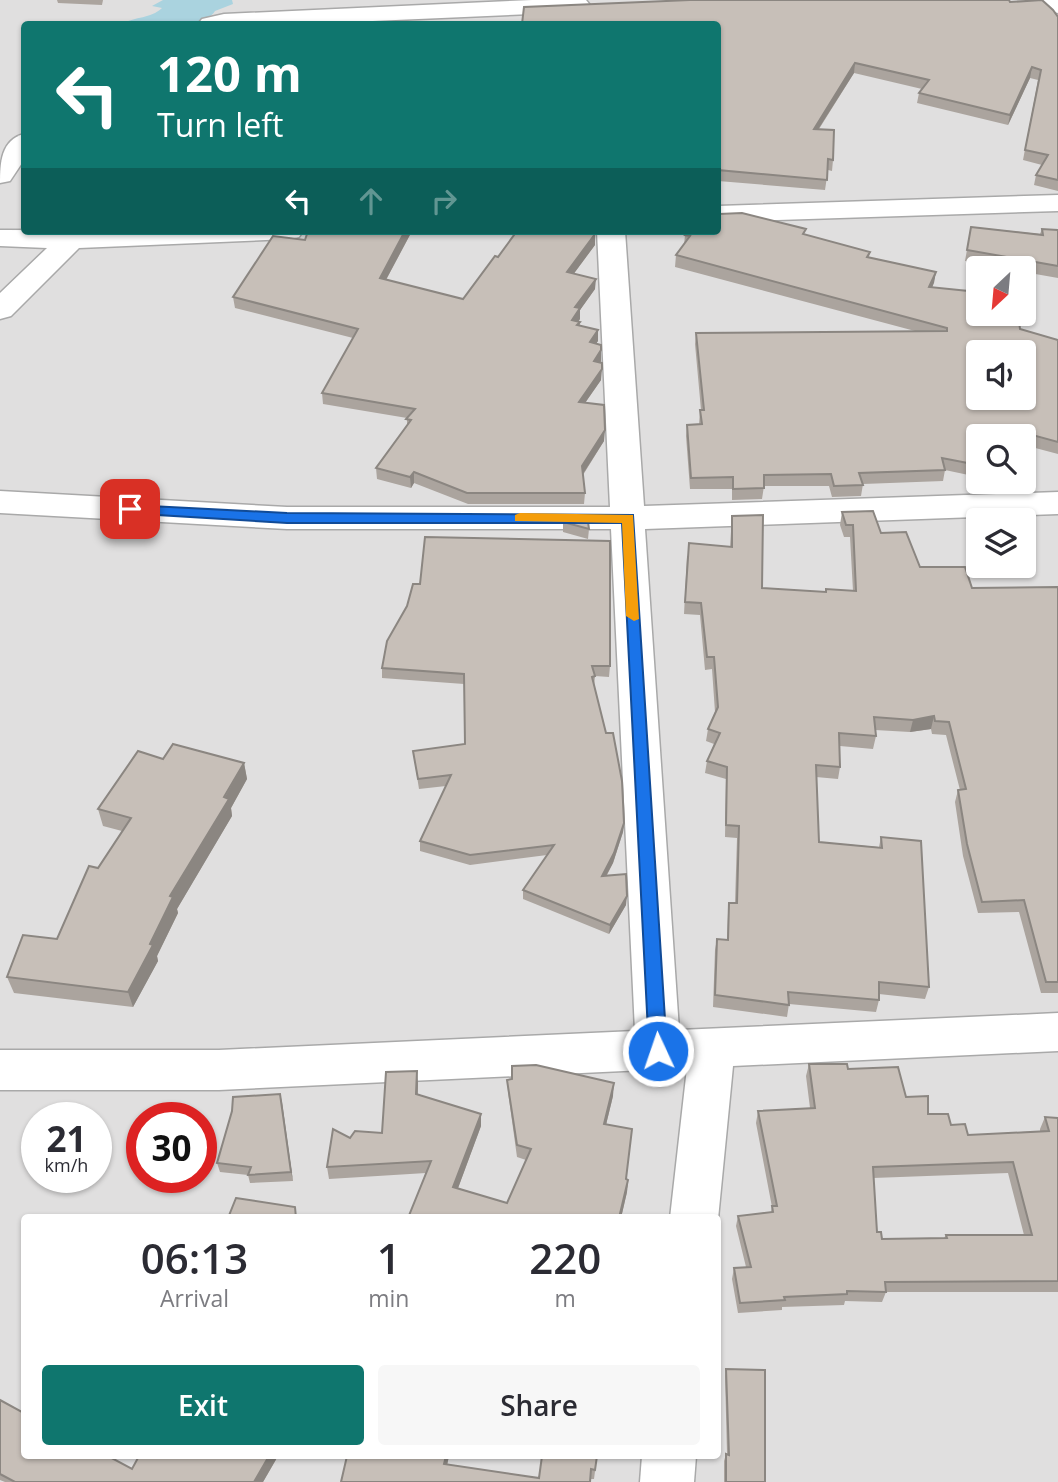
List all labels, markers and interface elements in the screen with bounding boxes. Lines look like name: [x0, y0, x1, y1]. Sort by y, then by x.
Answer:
text: 120 m: [157, 40, 302, 106]
icon: left: [42, 49, 133, 140]
text: Turn left: [157, 103, 283, 146]
icon: left: [279, 182, 317, 220]
icon: ahead: [352, 182, 390, 220]
icon: right: [425, 182, 463, 220]
north arrow: [966, 256, 1036, 326]
map controls: [966, 256, 1036, 578]
button: sound: [966, 340, 1036, 410]
button: search: [966, 424, 1036, 494]
pin: [100, 479, 160, 539]
icon: arrive: [111, 490, 149, 528]
button: layers: [966, 508, 1036, 578]
position arrow: [621, 1014, 695, 1088]
speed limit sign: 30: [126, 1102, 217, 1193]
text: 21: [46, 1115, 87, 1162]
text: km/h: [45, 1153, 88, 1177]
text: 06:13: [141, 1229, 248, 1286]
text: 1: [377, 1229, 401, 1286]
text: 220: [529, 1229, 601, 1286]
text: Arrival: [160, 1282, 229, 1314]
text: min: [368, 1282, 409, 1314]
text: m: [555, 1282, 576, 1314]
button: Exit: [42, 1365, 364, 1445]
button: Share: [378, 1365, 700, 1445]

